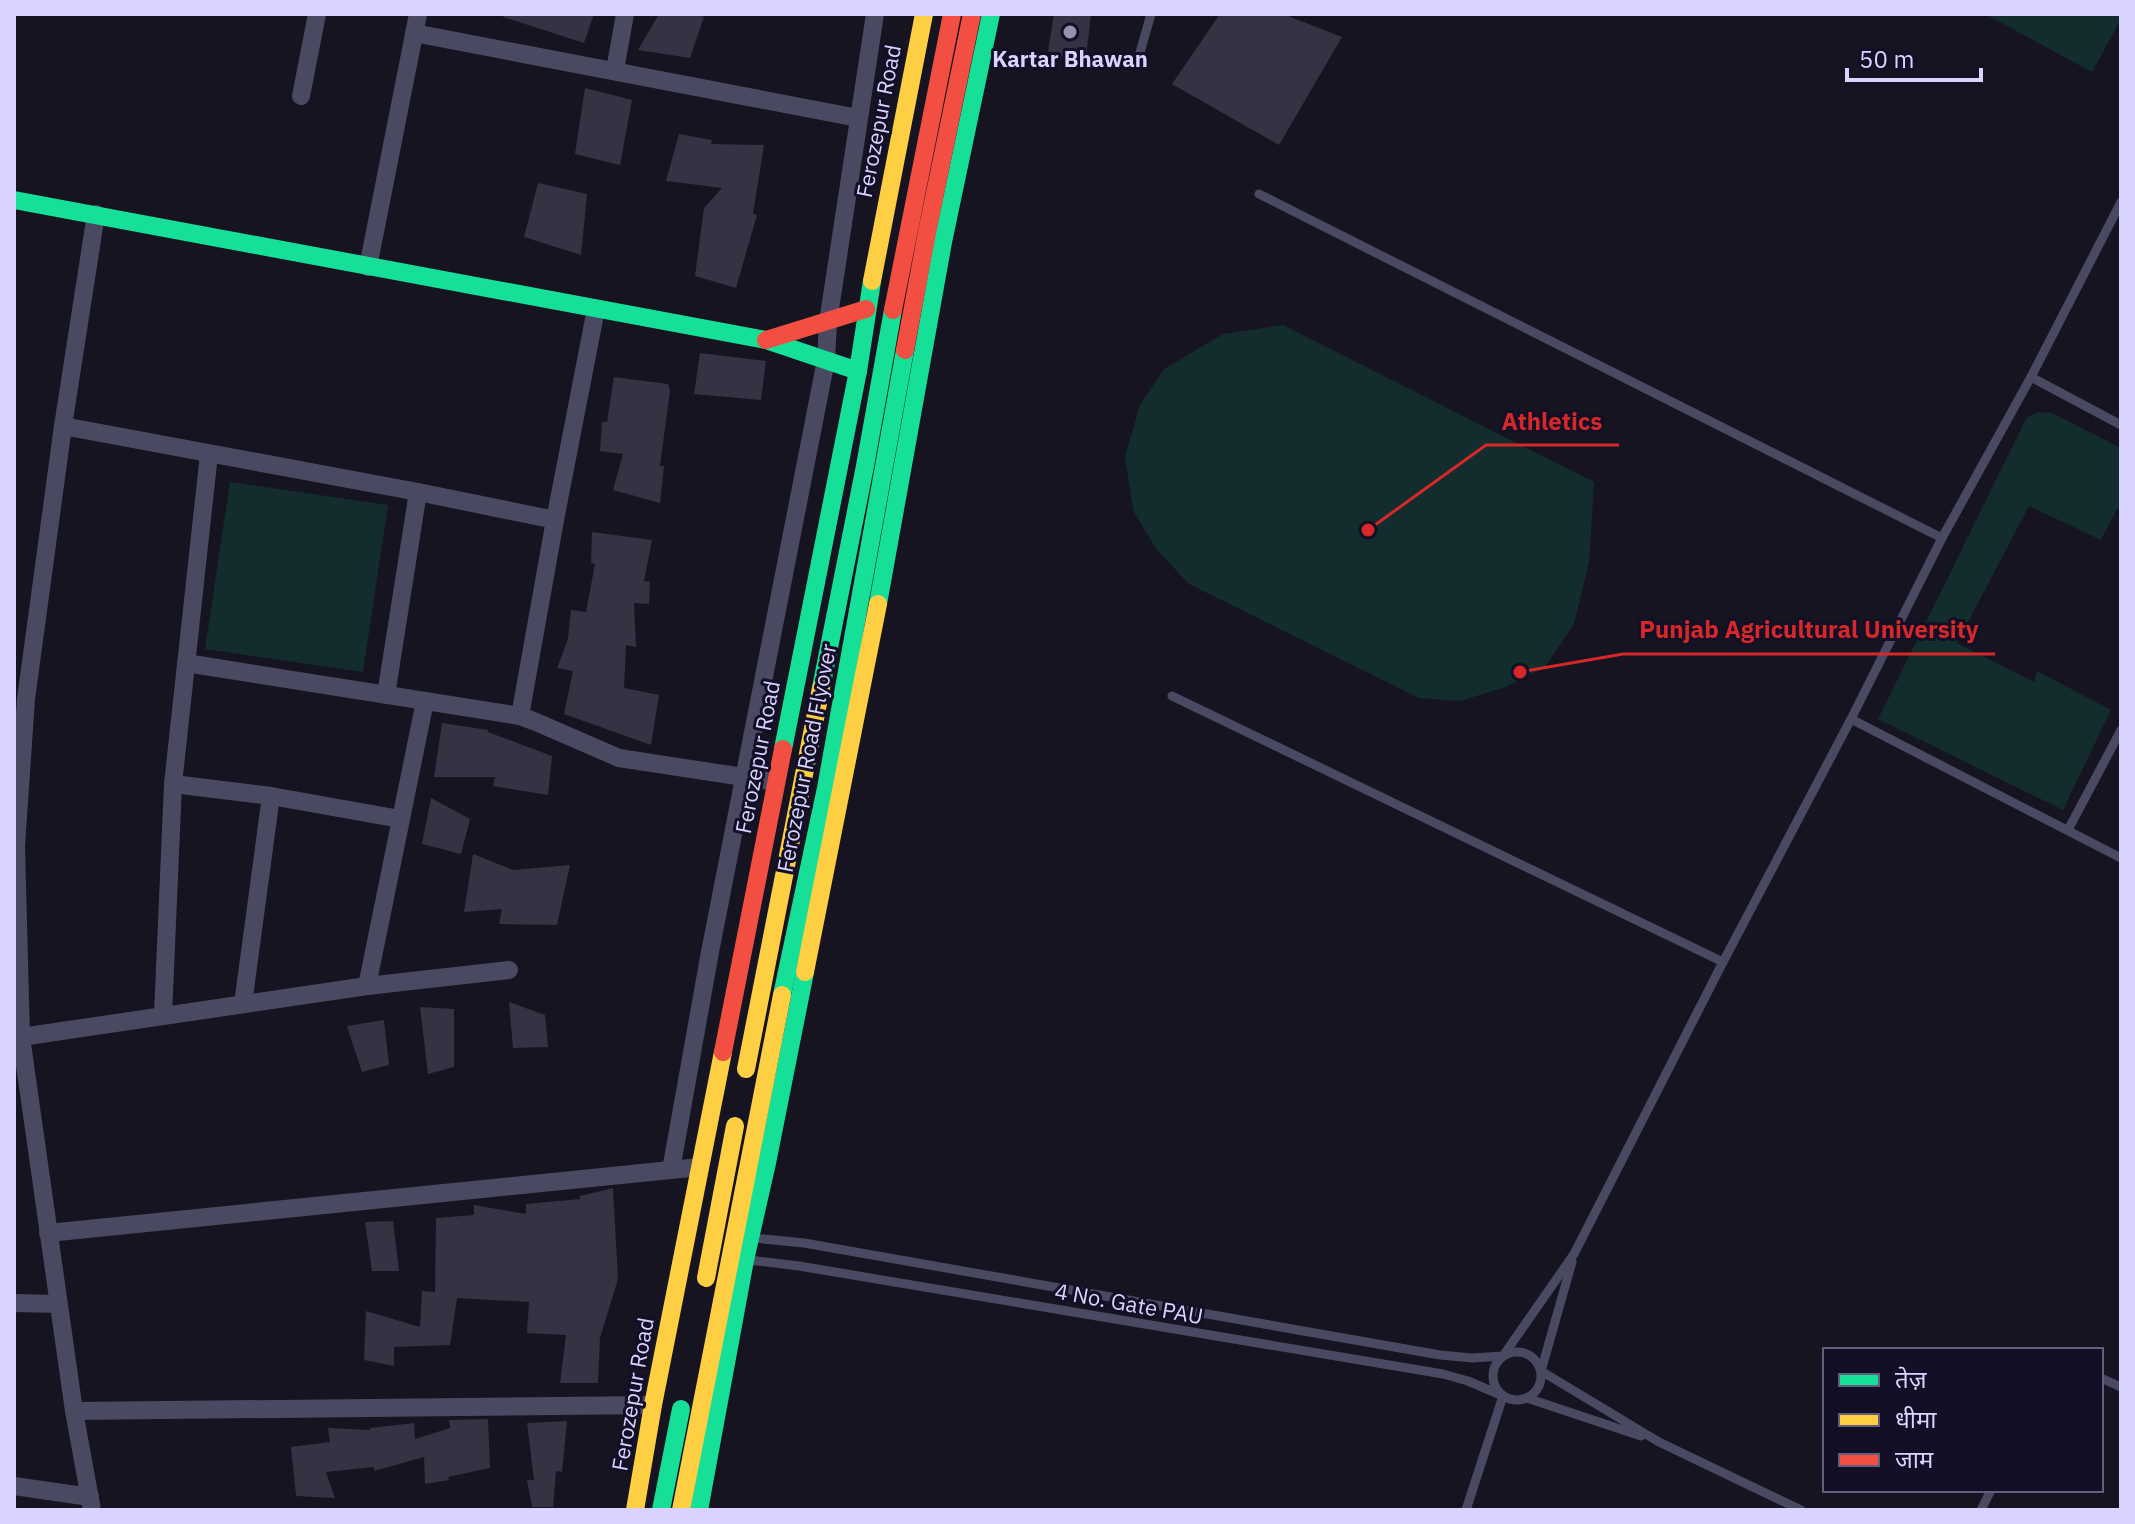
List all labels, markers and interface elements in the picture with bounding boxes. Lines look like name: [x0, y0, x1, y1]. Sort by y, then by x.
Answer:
marker: Kartar Bhawan: [1061, 23, 1079, 41]
scale bar: [1847, 32, 1981, 82]
street label: Ferozepur Road: [849, 42, 907, 200]
text: 50 m: [1859, 43, 1914, 75]
place label: Kartar Bhawan: [992, 44, 1148, 73]
callout: Athletics: [1486, 397, 1619, 445]
text: Athletics: [1502, 405, 1602, 437]
callout: Punjab Agricultural University: [1623, 606, 1995, 654]
text: Punjab Agricultural University: [1639, 613, 1979, 645]
street label: Ferozepur Road Flyover: [770, 641, 842, 875]
street label: Ferozepur Road: [728, 678, 786, 836]
street label: 4 No. Gate PAU: [1053, 1276, 1205, 1330]
street label: Ferozepur Road: [604, 1315, 660, 1473]
legend: [1823, 1348, 2103, 1492]
text: तेज़: [1895, 1363, 1928, 1395]
text: धीमा: [1895, 1403, 1937, 1435]
text: जाम: [1895, 1443, 1934, 1475]

